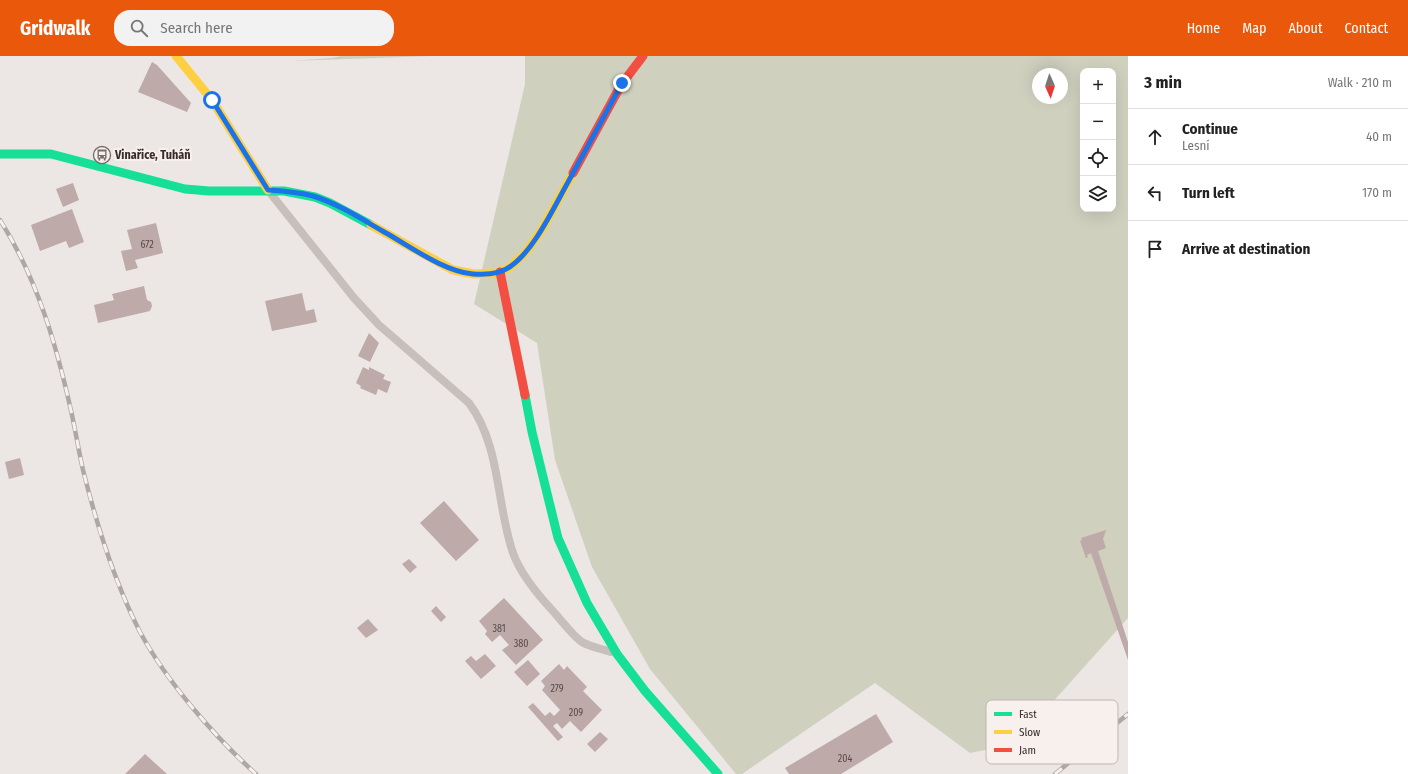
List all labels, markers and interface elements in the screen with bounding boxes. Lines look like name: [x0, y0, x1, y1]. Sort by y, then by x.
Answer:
search box: [114, 10, 394, 46]
text: Gridwalk: [20, 17, 90, 40]
icon: search: [128, 17, 150, 39]
text: Search here: [160, 19, 233, 37]
text: Home: [1187, 20, 1220, 37]
text: Map: [1242, 20, 1266, 37]
text: About: [1288, 20, 1323, 37]
text: Contact: [1345, 20, 1388, 37]
north arrow: [1032, 68, 1068, 104]
map controls: [1080, 68, 1116, 212]
button: +: [1080, 68, 1116, 104]
text: 3 min: [1144, 72, 1182, 93]
route end: [613, 74, 631, 92]
text: Walk · 210 m: [1328, 75, 1392, 90]
route start: [203, 91, 221, 109]
button: −: [1080, 104, 1116, 140]
text: Continue: [1182, 120, 1238, 138]
icon: ahead: [1144, 126, 1166, 148]
text: 40 m: [1366, 129, 1392, 144]
text: Lesní: [1182, 138, 1210, 153]
button: locate: [1080, 140, 1116, 176]
bus stop icon: Vinařice, Tuháň: [92, 145, 112, 165]
place label: Vinařice, Tuháň: [114, 148, 191, 162]
button: layers: [1080, 176, 1116, 212]
icon: left: [1144, 182, 1166, 204]
text: Turn left: [1182, 184, 1235, 202]
text: 170 m: [1362, 185, 1392, 200]
icon: arrive: [1144, 238, 1166, 260]
house number: 672: [140, 239, 154, 251]
text: Arrive at destination: [1182, 240, 1310, 258]
house number: 381: [492, 623, 506, 635]
house number: 380: [514, 638, 528, 650]
house number: 279: [550, 683, 564, 695]
legend: [986, 700, 1118, 764]
house number: 209: [569, 707, 583, 719]
text: Fast: [1019, 708, 1037, 721]
text: Slow: [1019, 726, 1040, 739]
text: Jam: [1019, 744, 1036, 757]
house number: 204: [838, 753, 852, 765]

